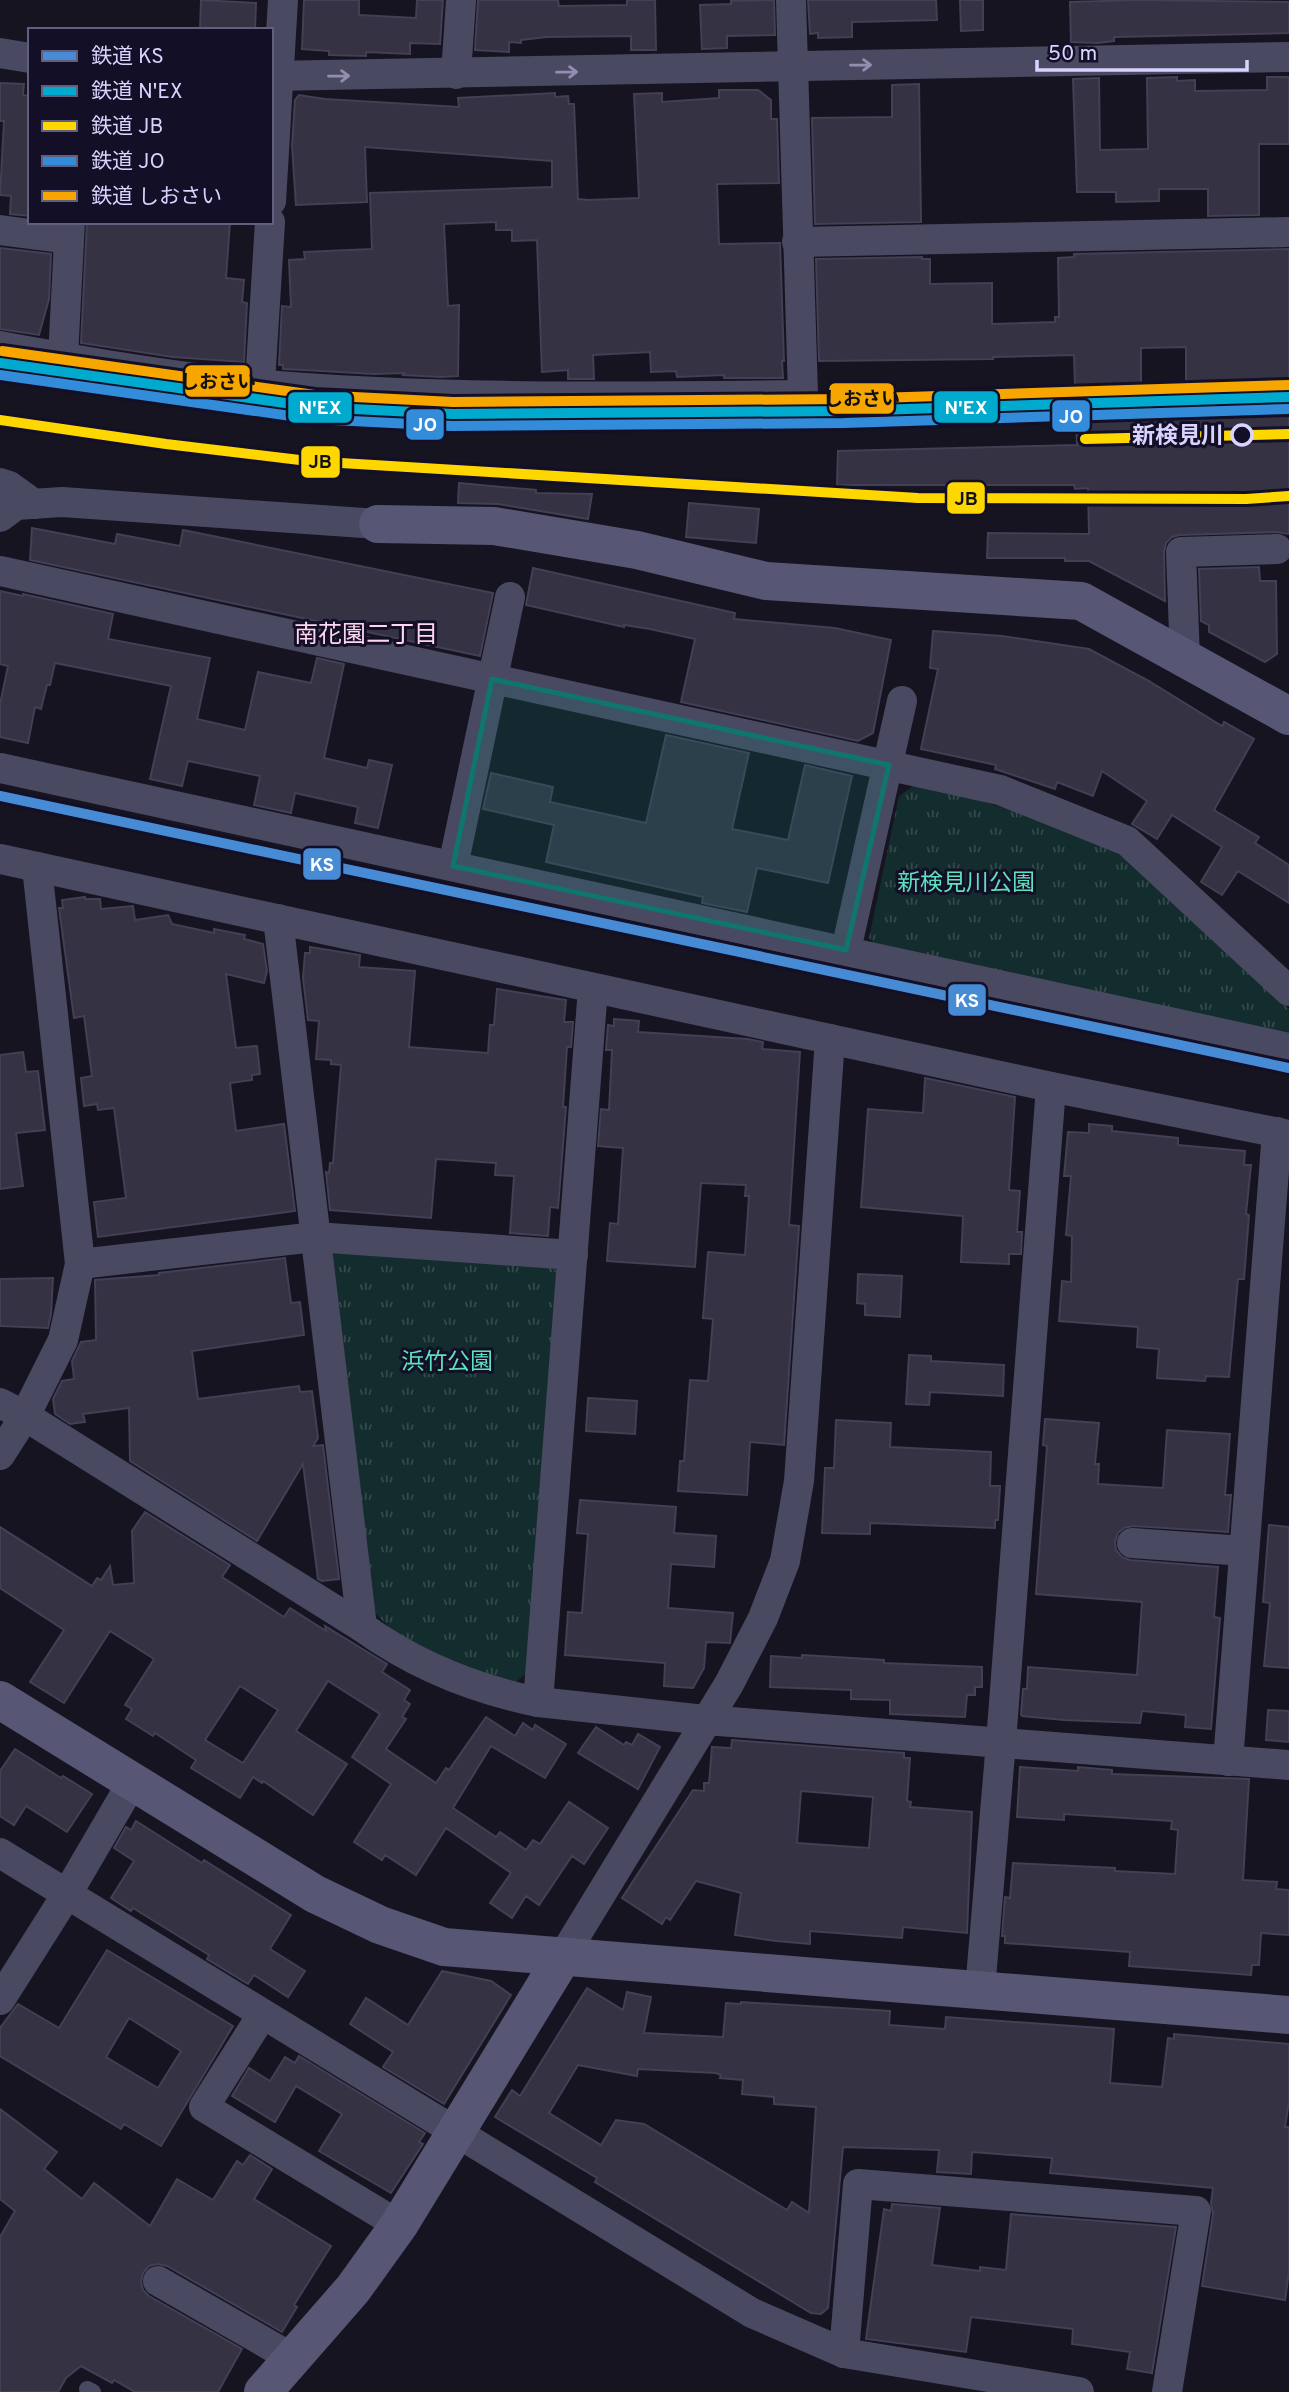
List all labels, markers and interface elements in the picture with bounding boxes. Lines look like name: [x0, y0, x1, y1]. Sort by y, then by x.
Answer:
legend: [28, 28, 273, 224]
scale bar: [1037, 28, 1247, 72]
text: 50 m: [1048, 41, 1097, 68]
text: 鉄道 KS: [91, 44, 164, 71]
one-way arrow: [849, 58, 872, 72]
one-way arrow: [555, 65, 578, 79]
one-way arrow: [328, 69, 351, 83]
text: 鉄道 N'EX: [91, 79, 183, 106]
text: 鉄道 JB: [91, 114, 163, 141]
text: 鉄道 JO: [91, 149, 165, 176]
text: 鉄道 しおさい: [91, 184, 222, 211]
line badge: しおさい: [184, 364, 251, 398]
text: しおさい: [180, 371, 256, 395]
line badge: しおさい: [828, 382, 895, 415]
text: しおさい: [824, 388, 900, 412]
line badge: N'EX: [933, 390, 999, 424]
line badge: N'EX: [287, 391, 353, 424]
text: N'EX: [298, 397, 342, 421]
text: N'EX: [944, 397, 988, 421]
line badge: JO: [1051, 399, 1091, 433]
text: JO: [1059, 406, 1083, 430]
line badge: JO: [405, 408, 445, 441]
text: JO: [413, 414, 437, 438]
place label: 新検見川: [1132, 423, 1224, 452]
marker: 新検見川: [1231, 424, 1253, 446]
line badge: JB: [300, 445, 341, 479]
text: JB: [308, 451, 332, 475]
line badge: JB: [946, 481, 986, 515]
text: JB: [954, 488, 978, 512]
district label: 南花園二丁目: [294, 621, 438, 651]
line badge: KS: [302, 847, 342, 881]
text: KS: [310, 854, 334, 878]
park label: 新検見川公園: [897, 870, 1035, 899]
line badge: KS: [947, 983, 987, 1017]
text: KS: [955, 990, 979, 1014]
park label: 浜竹公園: [401, 1349, 493, 1378]

